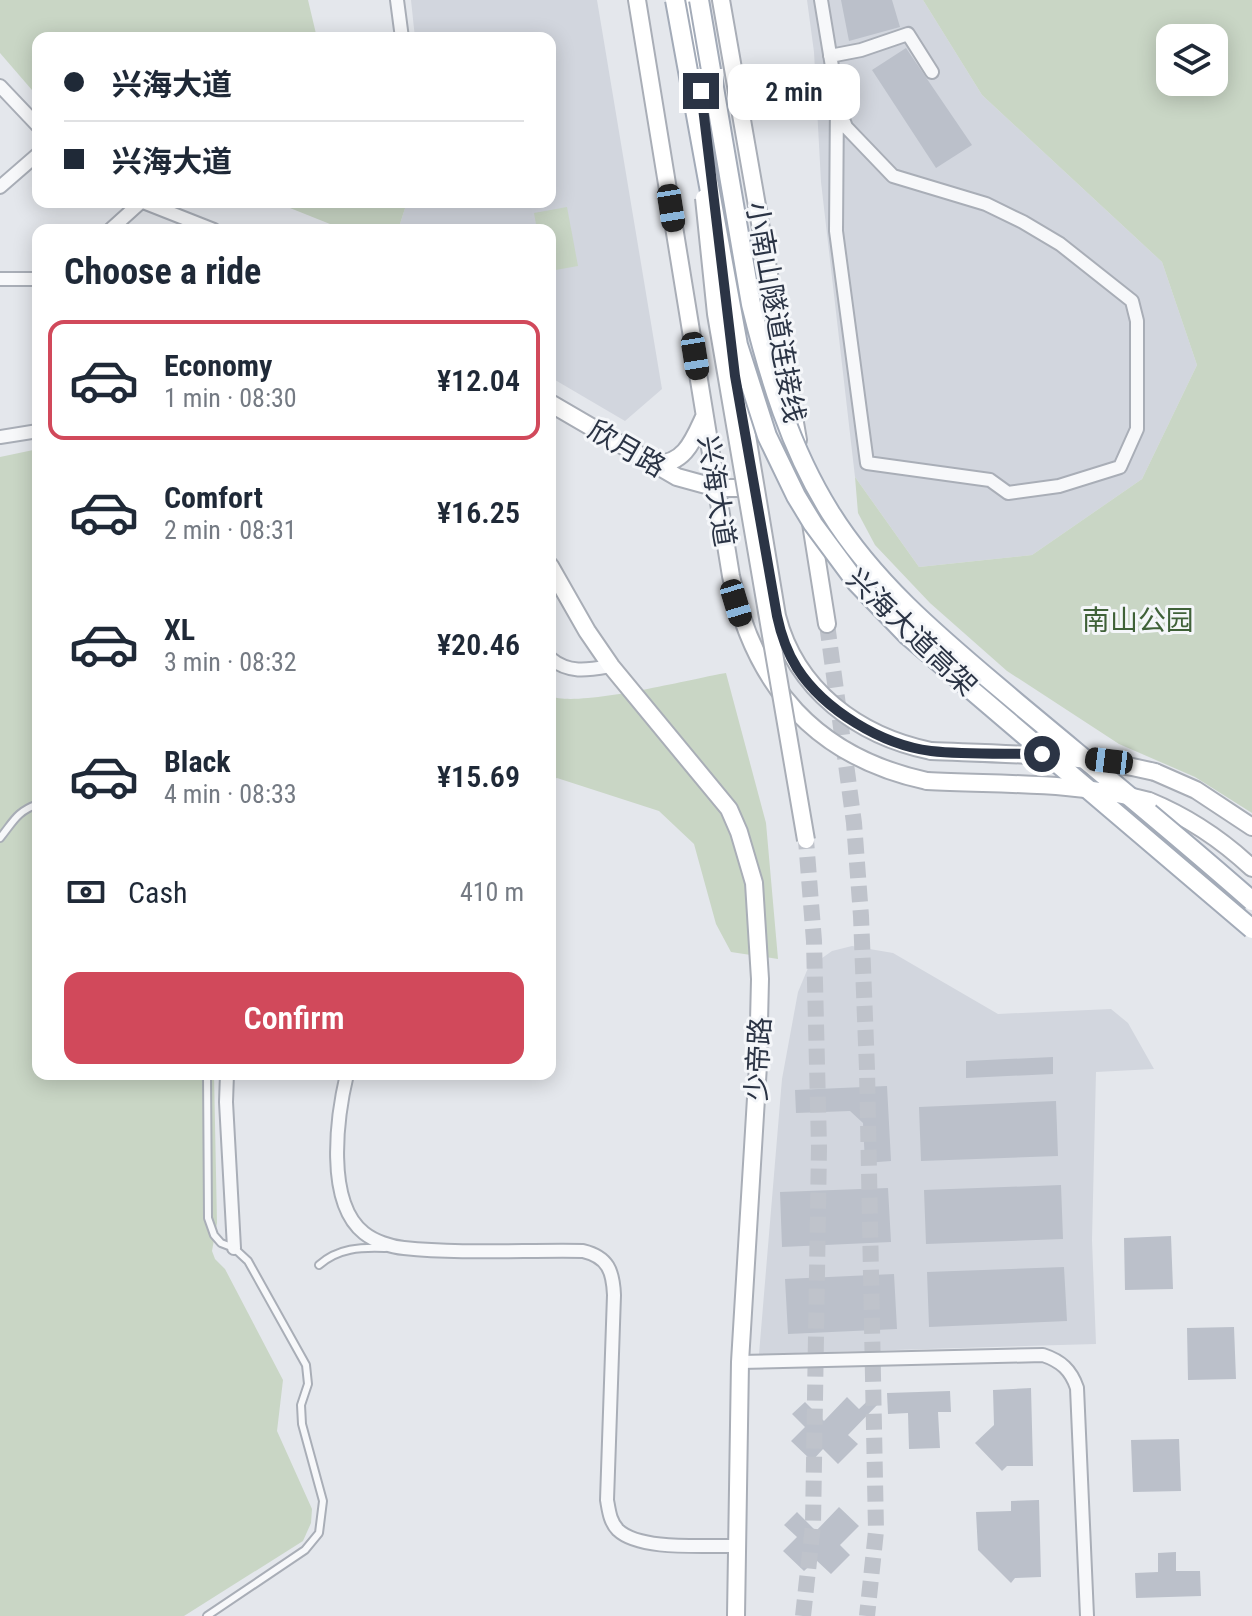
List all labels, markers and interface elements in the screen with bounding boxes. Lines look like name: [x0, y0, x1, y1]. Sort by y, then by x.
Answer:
map controls: [1156, 24, 1228, 96]
button: layers: [1156, 24, 1228, 96]
callout: 2 min: [729, 63, 861, 119]
text: 兴海大道: [112, 67, 232, 102]
route end: [683, 73, 719, 109]
text: 2 min: [765, 77, 823, 107]
text: 兴海大道: [112, 144, 232, 179]
car: [655, 182, 687, 234]
street label: 小南山隧道连接线: [740, 199, 811, 425]
text: Choose a ride: [64, 251, 261, 293]
car: [679, 330, 711, 382]
icon: car: [68, 344, 140, 416]
text: Economy: [164, 348, 272, 383]
text: ¥12.04: [437, 363, 520, 398]
text: 1 min · 08:30: [164, 383, 297, 413]
street label: 欣月路: [582, 413, 671, 484]
street label: 兴海大道: [691, 433, 742, 549]
icon: car: [68, 476, 140, 548]
text: Comfort: [164, 480, 263, 515]
text: ¥16.25: [437, 495, 520, 530]
text: 2 min · 08:31: [164, 515, 297, 545]
street label: 兴海大道高架: [840, 562, 984, 703]
car: [718, 577, 754, 629]
park label: 南山公园: [1082, 604, 1194, 637]
icon: car: [68, 608, 140, 680]
text: XL: [164, 612, 195, 647]
text: ¥20.46: [437, 627, 520, 662]
text: 3 min · 08:32: [164, 647, 297, 677]
route start: [1024, 736, 1060, 772]
icon: car: [68, 740, 140, 812]
text: Black: [164, 744, 231, 779]
car: [1084, 746, 1134, 776]
text: ¥15.69: [437, 759, 520, 794]
text: 4 min · 08:33: [164, 779, 297, 809]
icon: cash: [64, 870, 108, 914]
text: Cash: [128, 875, 188, 910]
text: 410 m: [460, 877, 524, 907]
button: Confirm: [64, 972, 524, 1064]
street label: 少帝路: [740, 1016, 777, 1102]

